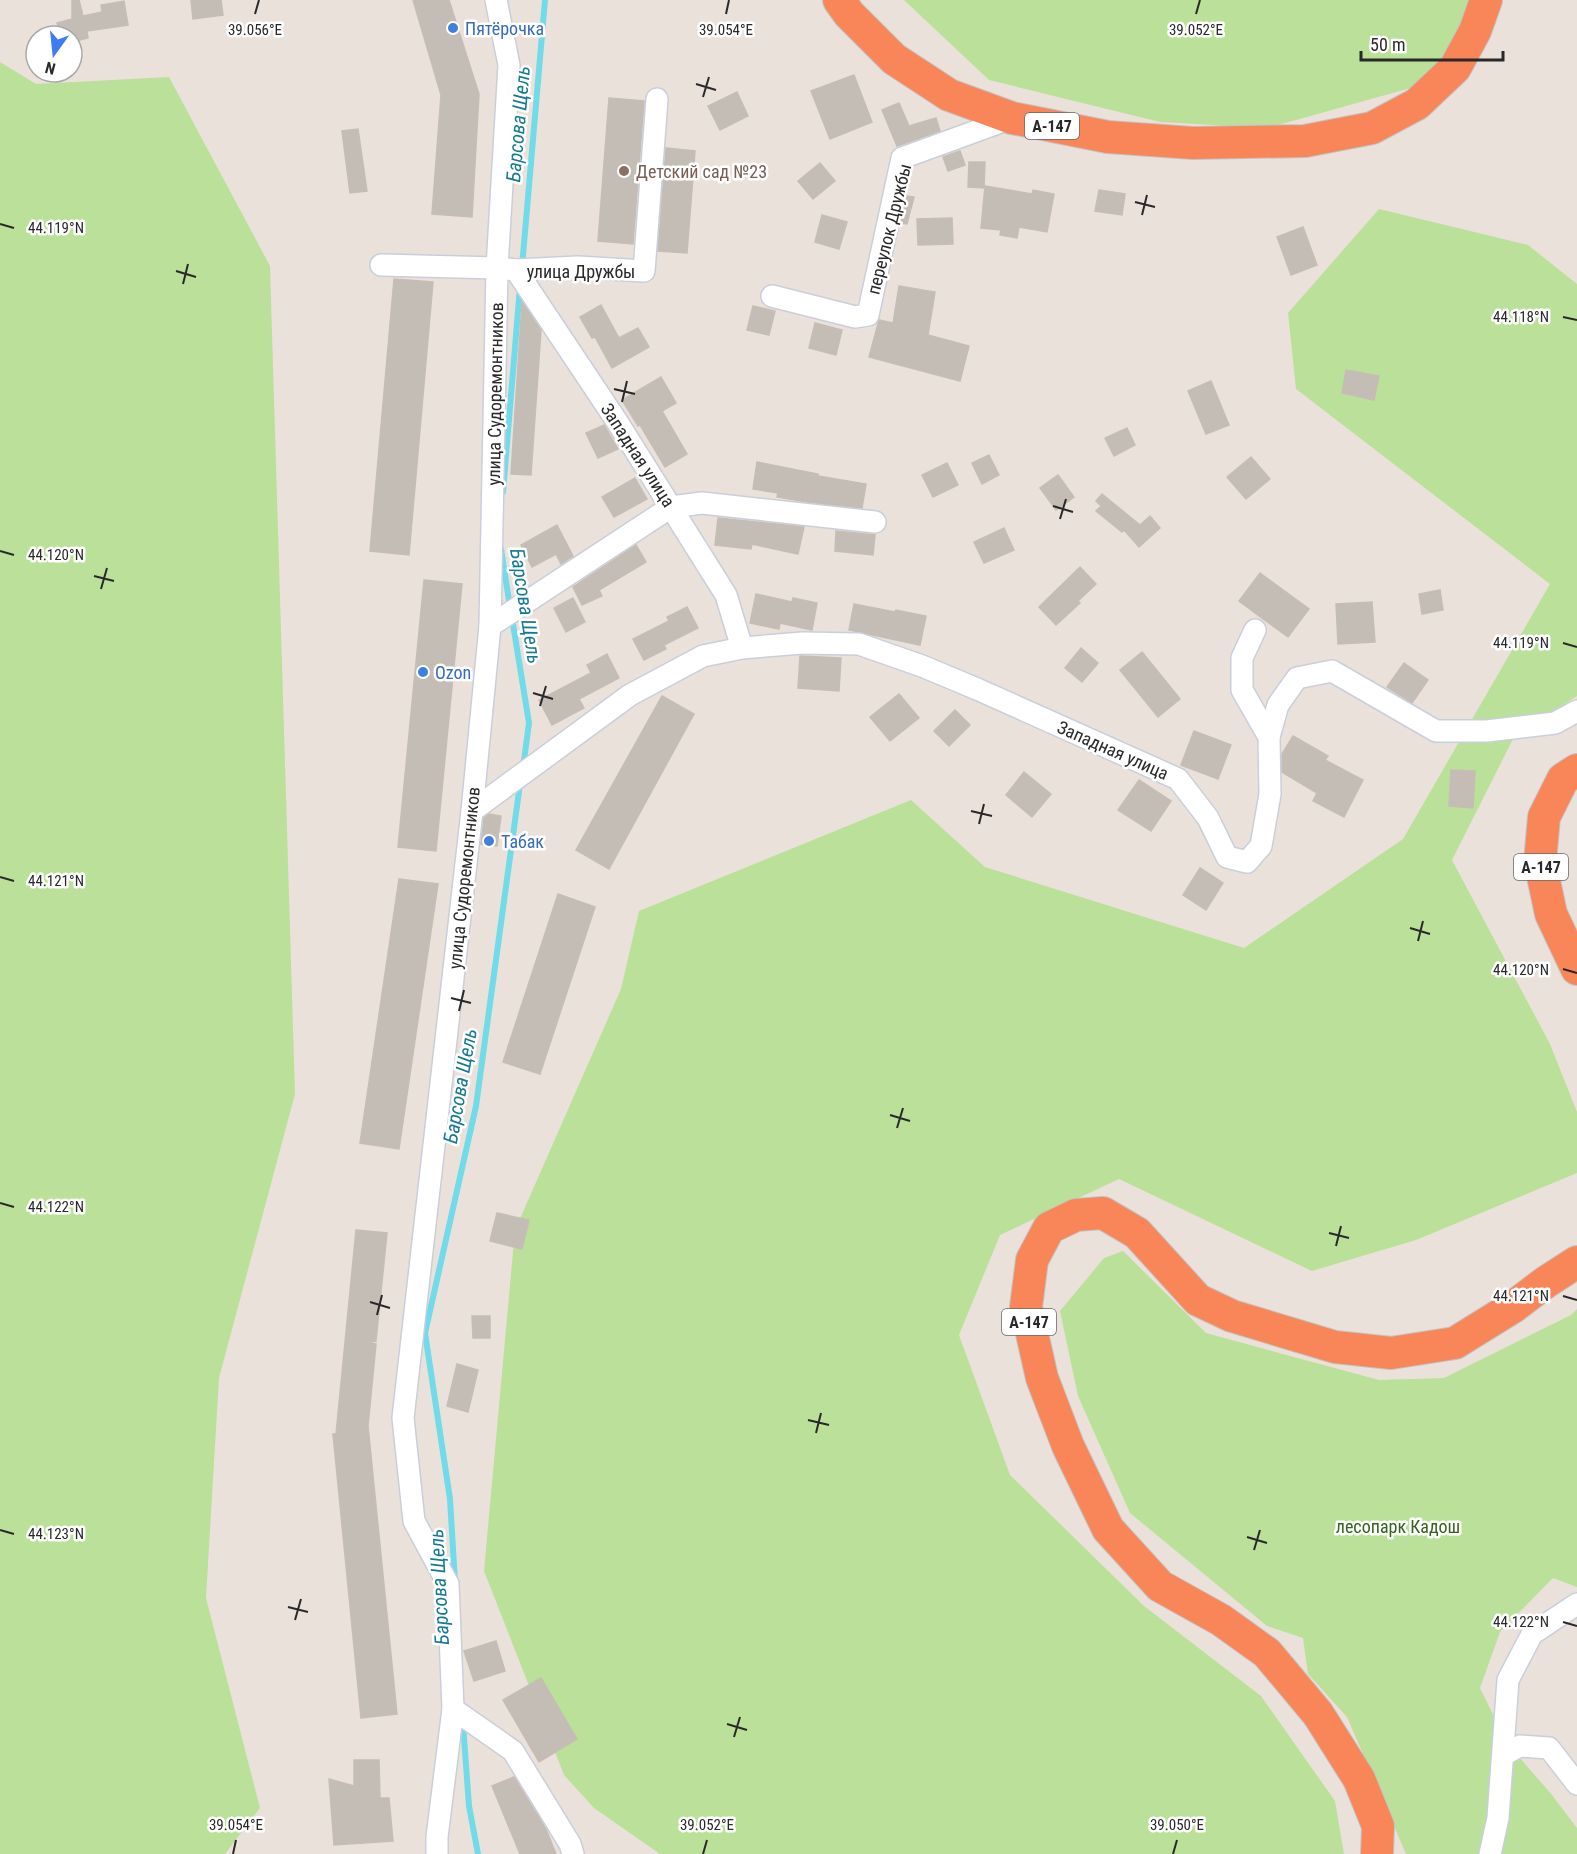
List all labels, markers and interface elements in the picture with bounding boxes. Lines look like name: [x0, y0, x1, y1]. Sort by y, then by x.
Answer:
place label: Пятёрочка: [465, 18, 544, 39]
text: 39.056°E: [228, 21, 282, 39]
marker: Пятёрочка: [446, 21, 460, 35]
text: 39.054°E: [699, 21, 753, 39]
text: 39.052°E: [1169, 21, 1223, 39]
north arrow: [24, 24, 84, 84]
scale bar: [1361, 24, 1504, 62]
text: 50 m: [1370, 34, 1405, 55]
text: N: [43, 58, 57, 78]
water label: Барсова Щель: [501, 65, 535, 183]
road number: А-147: [1025, 113, 1079, 139]
place label: Детский сад №23: [636, 161, 767, 182]
street label: переулок Дружбы: [863, 161, 915, 297]
marker: Детский сад №23: [617, 164, 631, 178]
text: 44.119°N: [28, 219, 84, 237]
street label: улица Дружбы: [527, 261, 635, 282]
street label: улица Судоремонтников: [483, 302, 507, 486]
text: 44.118°N: [1493, 308, 1549, 326]
street label: Западная улица: [597, 399, 679, 511]
text: 44.120°N: [28, 546, 84, 564]
water label: Барсова Щель: [505, 547, 547, 665]
text: 44.119°N: [1493, 634, 1549, 652]
place label: Ozon: [435, 662, 471, 683]
marker: Ozon: [416, 665, 430, 679]
street label: Западная улица: [1054, 716, 1172, 784]
street label: улица Судоремонтников: [444, 786, 484, 970]
place label: Табак: [501, 831, 544, 852]
marker: Табак: [482, 834, 496, 848]
road number: А-147: [1514, 854, 1568, 880]
text: 44.121°N: [28, 872, 84, 890]
text: 44.120°N: [1493, 961, 1549, 979]
water label: Барсова Щель: [438, 1027, 482, 1145]
text: 44.122°N: [28, 1198, 84, 1216]
text: 44.121°N: [1493, 1287, 1549, 1305]
road number: А-147: [1002, 1309, 1056, 1335]
park label: лесопарк Кадош: [1336, 1516, 1460, 1537]
text: 44.123°N: [28, 1525, 84, 1543]
water label: Барсова Щель: [424, 1528, 454, 1646]
text: 44.122°N: [1493, 1613, 1549, 1631]
text: 39.054°E: [209, 1816, 263, 1834]
text: 39.052°E: [680, 1816, 734, 1834]
text: 39.050°E: [1150, 1816, 1204, 1834]

